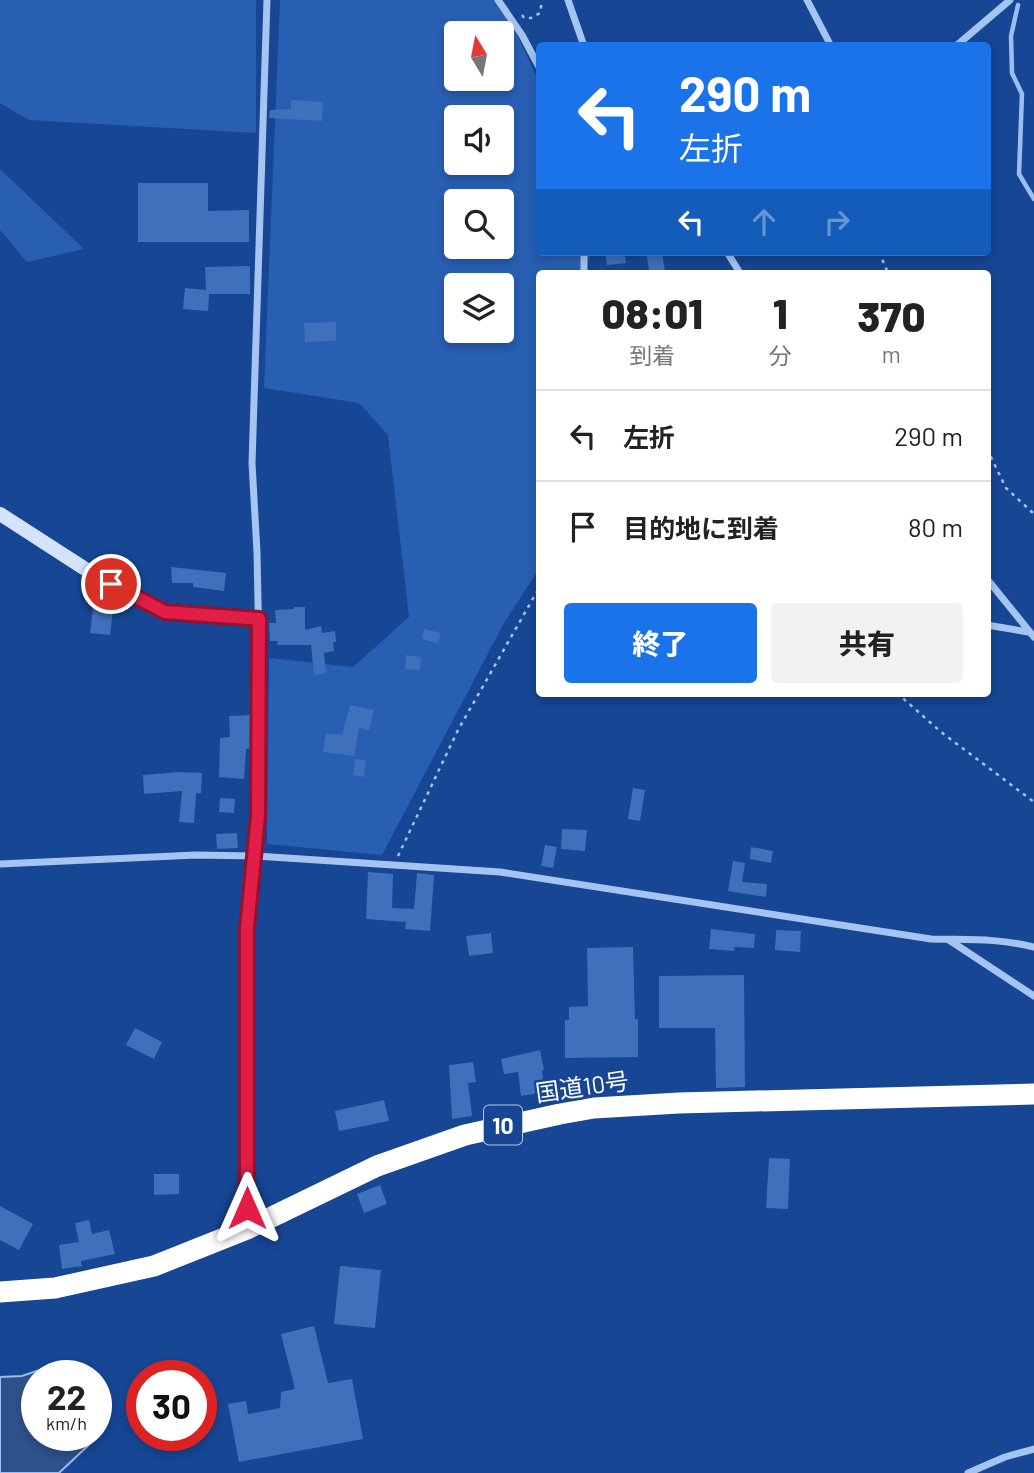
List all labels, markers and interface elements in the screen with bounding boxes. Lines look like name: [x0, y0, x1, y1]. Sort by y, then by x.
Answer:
north arrow: [444, 21, 514, 91]
map controls: [444, 21, 514, 343]
text: 290 m: [679, 63, 811, 122]
icon: left: [564, 70, 655, 161]
button: sound: [444, 105, 514, 175]
text: 左折: [679, 128, 743, 166]
button: search: [444, 189, 514, 259]
icon: left: [672, 203, 710, 241]
icon: ahead: [745, 203, 783, 241]
icon: right: [818, 203, 856, 241]
button: layers: [444, 273, 514, 343]
text: 08:01: [602, 287, 703, 337]
text: 1: [773, 287, 788, 337]
text: 370: [857, 290, 925, 340]
text: m: [882, 340, 901, 368]
text: 到着: [629, 341, 675, 369]
text: 分: [769, 341, 792, 369]
icon: left: [564, 417, 602, 455]
text: 290 m: [894, 420, 963, 451]
text: 左折: [623, 421, 675, 452]
icon: arrive: [564, 508, 602, 546]
text: 80 m: [908, 511, 963, 542]
text: 目的地に到着: [623, 512, 779, 543]
pin: [81, 554, 141, 614]
icon: arrive: [92, 565, 130, 603]
button: 終了: [564, 603, 757, 683]
button: 共有: [771, 603, 963, 683]
street label: 国道10号: [533, 1065, 631, 1107]
road number: 10: [484, 1106, 522, 1144]
position arrow: [210, 1171, 284, 1245]
speed limit sign: 30: [126, 1360, 217, 1451]
text: 22: [47, 1375, 86, 1417]
text: km/h: [46, 1412, 87, 1434]

